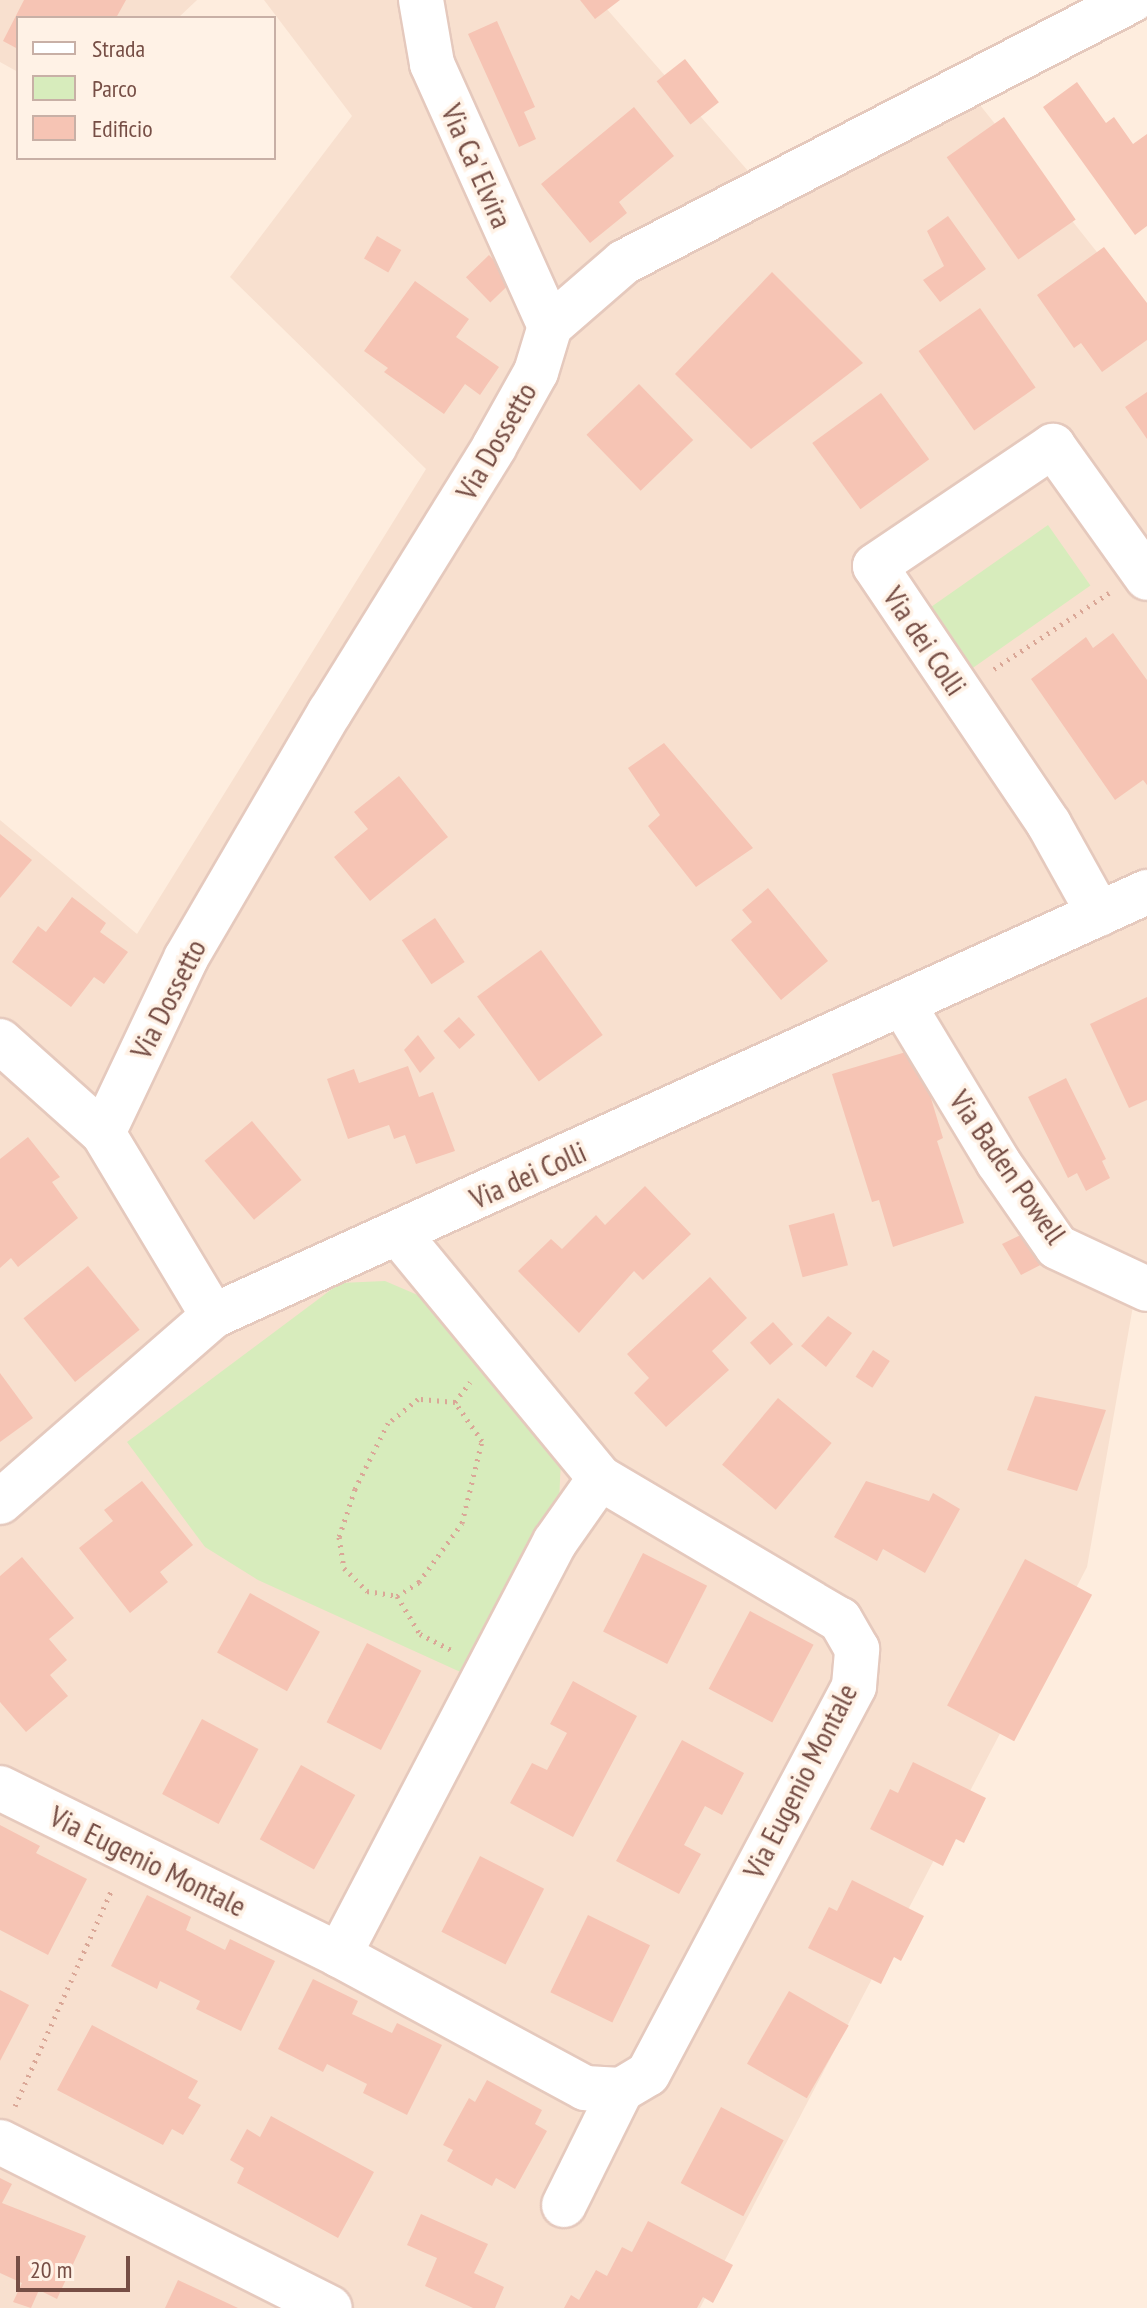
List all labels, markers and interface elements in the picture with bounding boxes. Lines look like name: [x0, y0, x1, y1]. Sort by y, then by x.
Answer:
legend: [16, 16, 276, 160]
text: Strada: [92, 33, 145, 64]
text: Parco: [92, 73, 137, 104]
street label: Via Ca' Elvira: [433, 98, 521, 234]
text: Edificio: [92, 113, 153, 144]
street label: Via Dossetto: [448, 376, 544, 506]
street label: Via dei Colli: [876, 580, 974, 702]
street label: Via Dossetto: [123, 933, 213, 1065]
street label: Via Baden Powell: [942, 1083, 1074, 1251]
street label: Via dei Colli: [464, 1133, 592, 1217]
street label: Via Eugenio Montale: [735, 1678, 865, 1884]
street label: Via Eugenio Montale: [44, 1798, 252, 1924]
scale bar: [20, 2240, 134, 2290]
text: 20 m: [30, 2254, 72, 2285]

